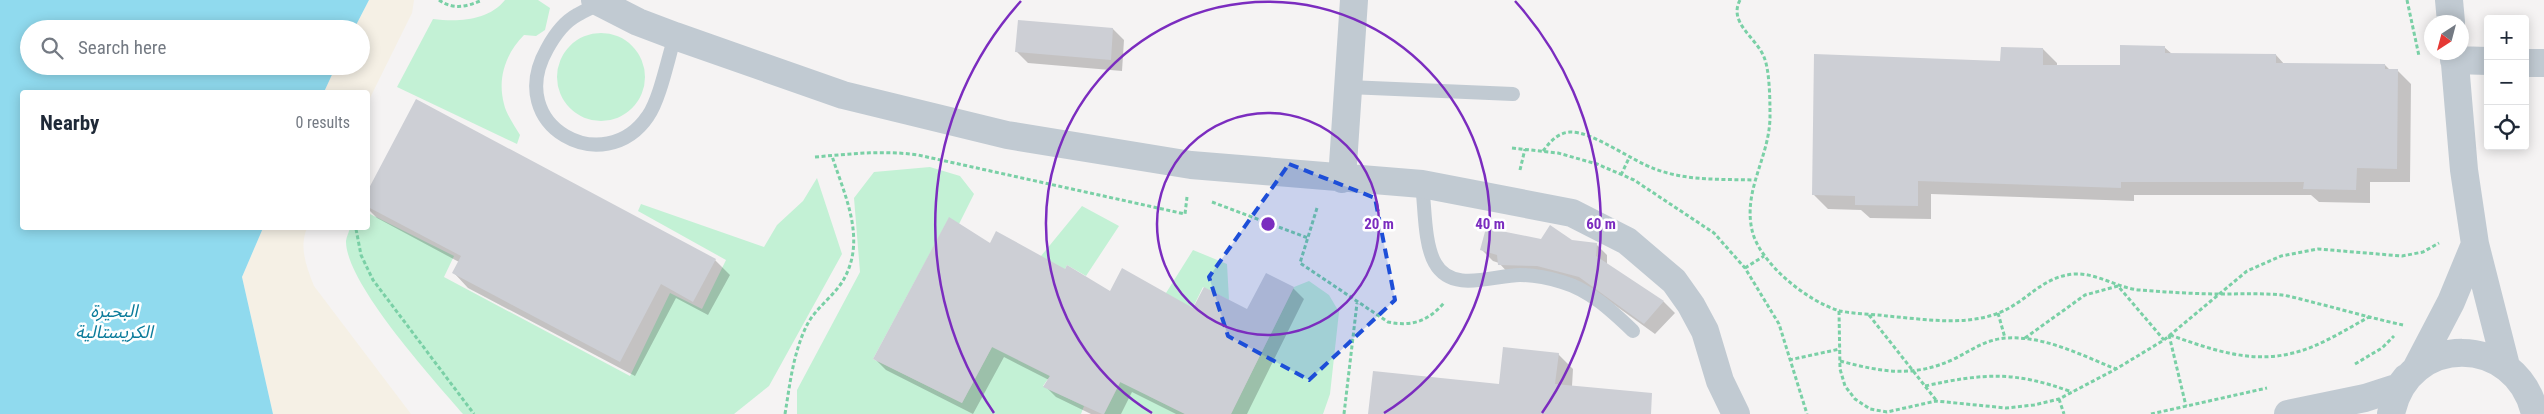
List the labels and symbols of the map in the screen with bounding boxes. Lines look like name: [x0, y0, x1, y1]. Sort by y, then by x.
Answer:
north arrow: [2424, 15, 2469, 60]
centre of rings: [1259, 215, 1277, 233]
text: 20 m: [1364, 215, 1394, 233]
text: 40 m: [1475, 215, 1505, 233]
text: 60 m: [1586, 215, 1616, 233]
water label: البحيرة الكريستالية: [75, 300, 154, 343]

